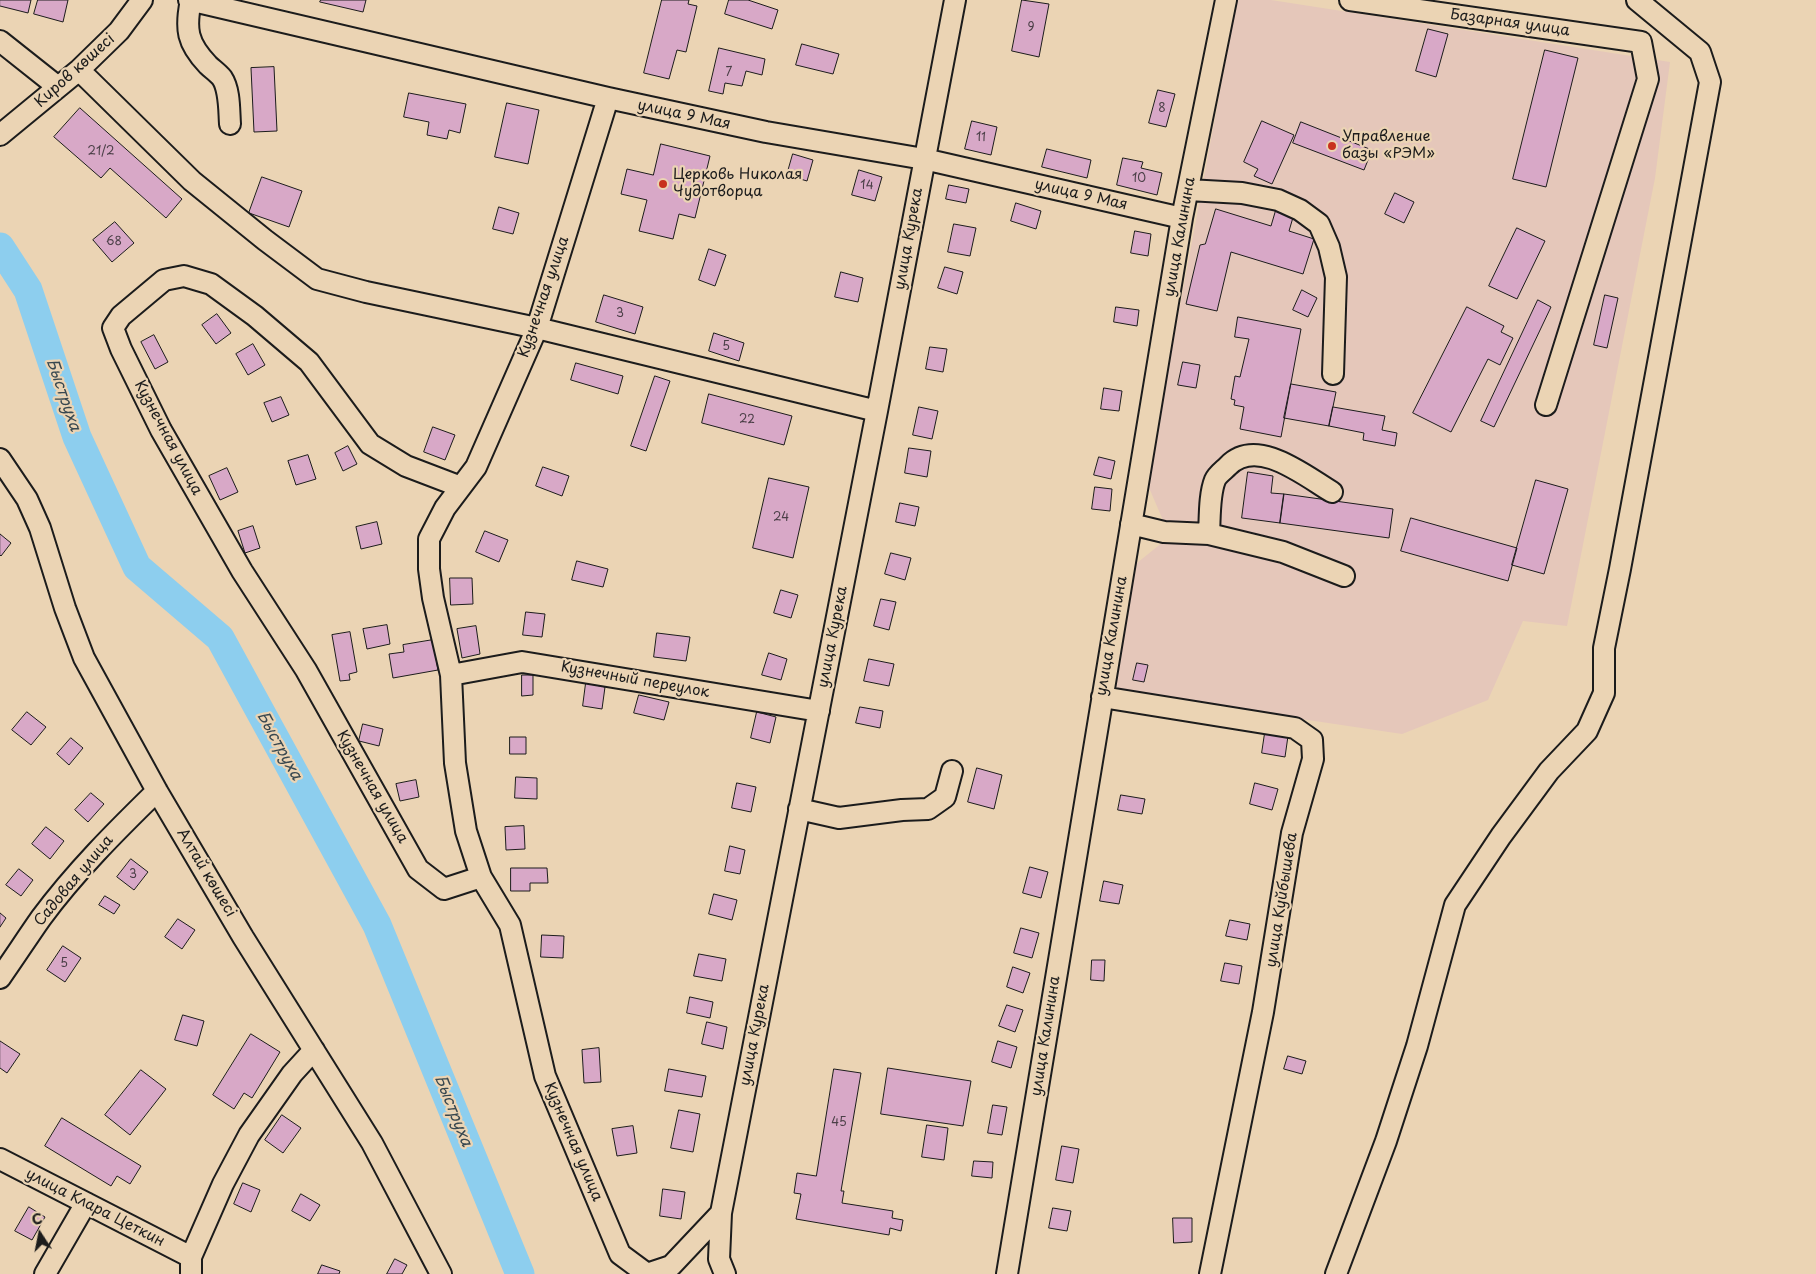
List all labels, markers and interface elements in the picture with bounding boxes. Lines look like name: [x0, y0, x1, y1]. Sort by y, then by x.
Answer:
street label: Базарная улица: [1449, 6, 1571, 40]
house number: 9: [1027, 21, 1035, 35]
street label: Киров көшесі: [31, 30, 119, 112]
house number: 7: [726, 66, 732, 80]
street label: улица 9 Мая: [636, 96, 732, 134]
house number: 8: [1158, 102, 1166, 116]
place label: Управление базы «РЭМ»: [1342, 128, 1435, 163]
house number: 11: [976, 131, 986, 145]
marker: Управление базы «РЭМ»: [1326, 140, 1338, 152]
house number: 21/2: [87, 145, 115, 159]
place label: Церковь Николая Чудотворца: [673, 166, 802, 201]
house number: 10: [1132, 172, 1146, 186]
street label: улица 9 Мая: [1033, 176, 1129, 214]
street label: улица Калинина: [1161, 176, 1199, 298]
marker: Церковь Николая Чудотворца: [657, 178, 669, 190]
house number: 14: [860, 179, 874, 193]
street label: улица Курека: [891, 187, 927, 291]
street label: Кузнечная улица: [515, 234, 573, 360]
house number: 68: [106, 235, 122, 249]
house number: 3: [616, 307, 624, 321]
house number: 5: [722, 340, 730, 354]
water label: Быструха: [42, 356, 84, 434]
street label: Кузнечная улица: [130, 378, 206, 498]
house number: 22: [739, 413, 755, 427]
house number: 24: [773, 511, 789, 525]
street label: улица Калинина: [1093, 575, 1131, 697]
street label: улица Курека: [814, 585, 852, 689]
street label: Кузнечный переулок: [559, 658, 711, 702]
water label: Быструха: [252, 708, 306, 784]
street label: Кузнечная улица: [332, 727, 412, 847]
street label: Алтай көшесі: [173, 825, 239, 921]
street label: улица Куйбышева: [1262, 831, 1302, 969]
street label: Садовая улица: [31, 832, 117, 930]
house number: 3: [129, 868, 137, 882]
house number: 5: [60, 957, 68, 971]
street label: улица Калинина: [1028, 975, 1064, 1097]
street label: улица Курека: [736, 983, 774, 1087]
water label: Быструха: [430, 1073, 476, 1149]
street label: Кузнечная улица: [540, 1080, 606, 1204]
house number: 45: [831, 1116, 847, 1130]
street label: улица Клара Цеткин: [23, 1165, 167, 1251]
text: С: [30, 1207, 44, 1230]
north arrow: [15, 1209, 65, 1259]

